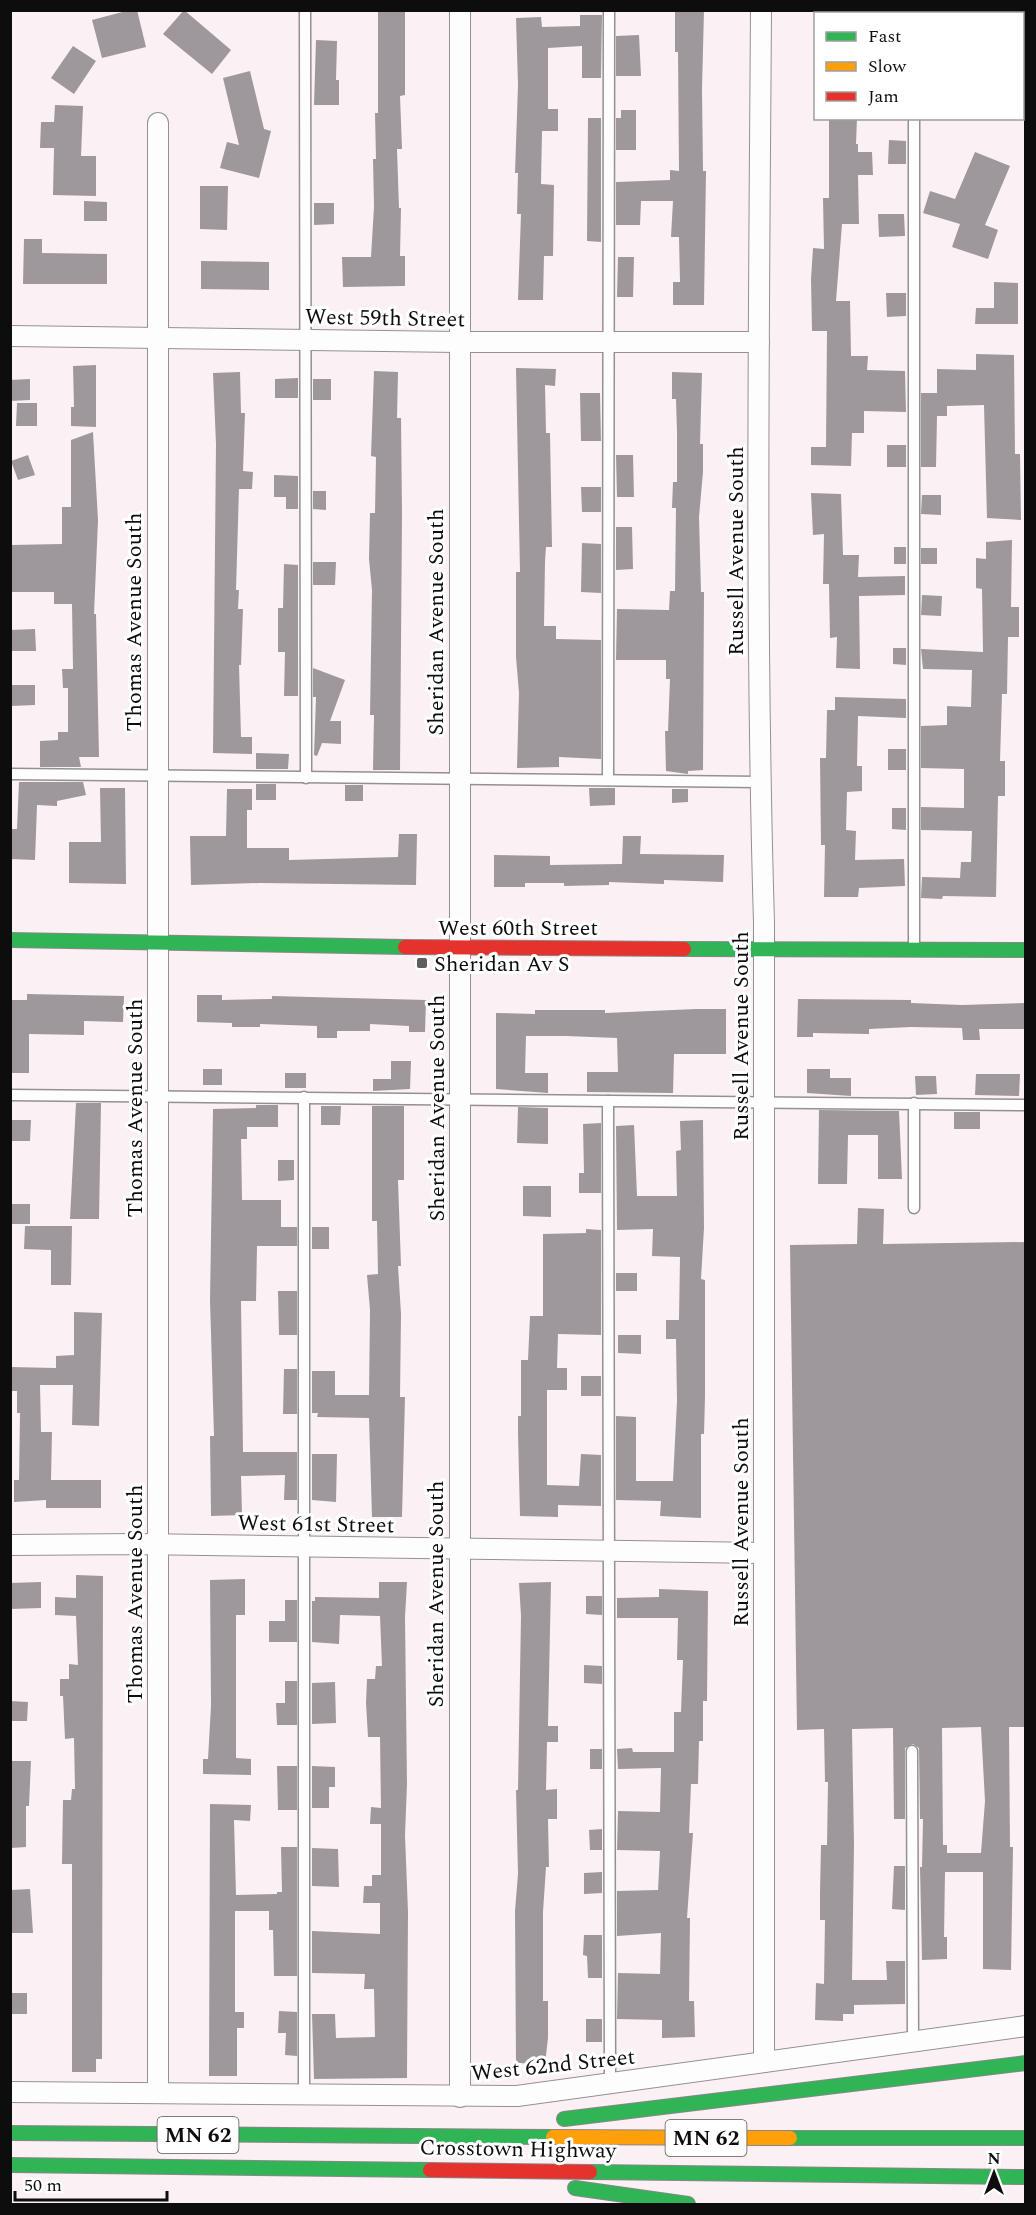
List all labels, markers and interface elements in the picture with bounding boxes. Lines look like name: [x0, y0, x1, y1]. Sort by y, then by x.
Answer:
legend: [814, 12, 1024, 120]
text: Fast: [868, 23, 901, 50]
text: Slow: [868, 53, 907, 80]
text: Jam: [868, 83, 899, 110]
street label: West 59th Street: [305, 301, 466, 336]
street label: Russell Avenue South: [720, 446, 753, 656]
street label: Sheridan Avenue South: [420, 508, 453, 736]
street label: Thomas Avenue South: [118, 512, 151, 732]
street label: West 60th Street: [438, 912, 598, 945]
street label: Russell Avenue South: [725, 931, 758, 1141]
place label: Sheridan Av S: [434, 948, 569, 981]
marker: Sheridan Av S: [415, 956, 429, 970]
street label: Sheridan Avenue South: [421, 994, 454, 1222]
street label: Thomas Avenue South: [119, 998, 152, 1218]
street label: Russell Avenue South: [725, 1417, 758, 1627]
street label: Sheridan Avenue South: [420, 1480, 453, 1708]
street label: Thomas Avenue South: [119, 1484, 152, 1704]
street label: West 61st Street: [237, 1507, 395, 1542]
street label: West 62nd Street: [470, 2040, 637, 2091]
road number: MN 62: [158, 2117, 238, 2153]
road number: MN 62: [666, 2120, 746, 2156]
street label: Crosstown Highway: [419, 2131, 618, 2168]
north arrow: [964, 2143, 1024, 2203]
text: N: [987, 2147, 1001, 2171]
scale bar: [15, 2164, 166, 2202]
text: 50 m: [24, 2172, 62, 2199]

